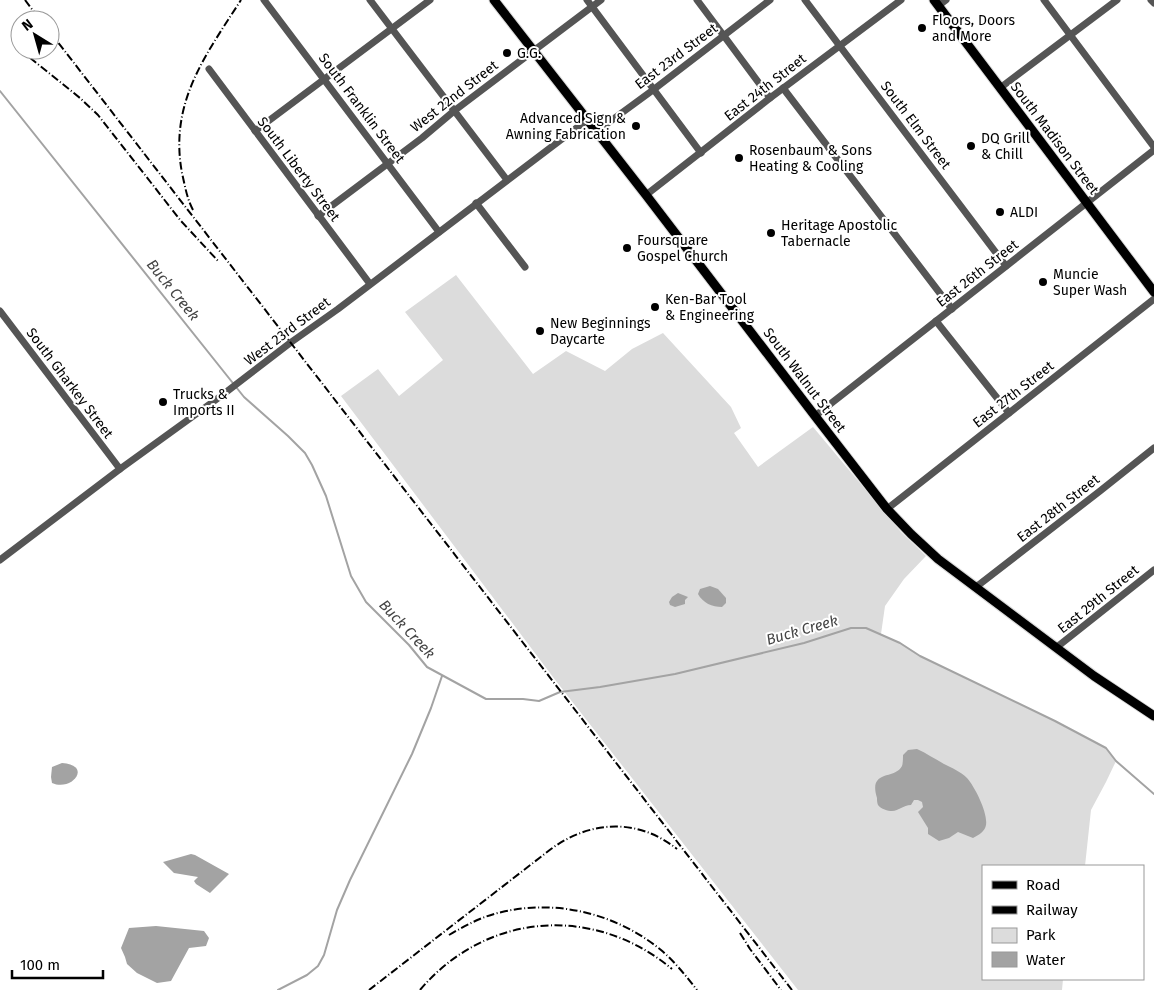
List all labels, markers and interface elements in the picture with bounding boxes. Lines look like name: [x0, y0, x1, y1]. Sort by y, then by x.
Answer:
north arrow: [10, 10, 60, 60]
place label: Floors, Doors and More: [932, 12, 1015, 45]
text: N: [19, 15, 36, 35]
street label: East 23rd Street: [632, 19, 722, 93]
marker: Floors, Doors and More: [916, 22, 928, 34]
place label: G.G.: [517, 45, 541, 62]
marker: G.G.: [501, 47, 513, 59]
street label: South Franklin Street: [315, 50, 409, 167]
street label: East 24th Street: [721, 50, 810, 125]
street label: West 22nd Street: [407, 56, 502, 136]
street label: South Elm Street: [877, 78, 955, 174]
street label: South Madison Street: [1007, 79, 1103, 199]
place label: Advanced Sign & Awning Fabrication: [506, 110, 626, 143]
street label: South Liberty Street: [254, 114, 344, 226]
marker: Advanced Sign & Awning Fabrication: [630, 120, 642, 132]
place label: DQ Grill & Chill: [981, 130, 1030, 163]
marker: DQ Grill & Chill: [965, 140, 977, 152]
place label: Rosenbaum & Sons Heating & Cooling: [749, 142, 872, 175]
marker: Rosenbaum & Sons Heating & Cooling: [733, 152, 745, 164]
place label: ALDI: [1010, 204, 1038, 221]
marker: ALDI: [994, 206, 1006, 218]
place label: Heritage Apostolic Tabernacle: [781, 217, 897, 250]
marker: Heritage Apostolic Tabernacle: [765, 227, 777, 239]
place label: Foursquare Gospel Church: [637, 232, 728, 265]
street label: East 26th Street: [933, 236, 1022, 311]
marker: Foursquare Gospel Church: [621, 242, 633, 254]
water label: Buck Creek: [143, 256, 203, 324]
place label: Muncie Super Wash: [1053, 266, 1127, 299]
marker: Muncie Super Wash: [1037, 276, 1049, 288]
place label: Ken-Bar Tool & Engineering: [665, 291, 755, 324]
street label: West 23rd Street: [241, 293, 334, 369]
marker: Ken-Bar Tool & Engineering: [649, 301, 661, 313]
place label: New Beginnings Daycarte: [550, 315, 651, 348]
street label: South Gharkey Street: [22, 325, 117, 443]
marker: New Beginnings Daycarte: [534, 325, 546, 337]
street label: South Walnut Street: [760, 325, 850, 437]
street label: East 27th Street: [969, 357, 1058, 431]
place label: Trucks & Imports II: [173, 386, 235, 419]
marker: Trucks & Imports II: [157, 396, 169, 408]
street label: East 28th Street: [1014, 470, 1104, 546]
street label: East 29th Street: [1054, 561, 1143, 637]
water label: Buck Creek: [375, 596, 439, 662]
water label: Buck Creek: [764, 611, 840, 649]
legend: [982, 865, 1144, 980]
text: Road: [1026, 876, 1061, 894]
text: Railway: [1026, 901, 1078, 919]
text: Park: [1026, 926, 1056, 944]
scale bar: [12, 948, 104, 980]
text: Water: [1026, 951, 1065, 969]
text: 100 m: [20, 956, 60, 974]

